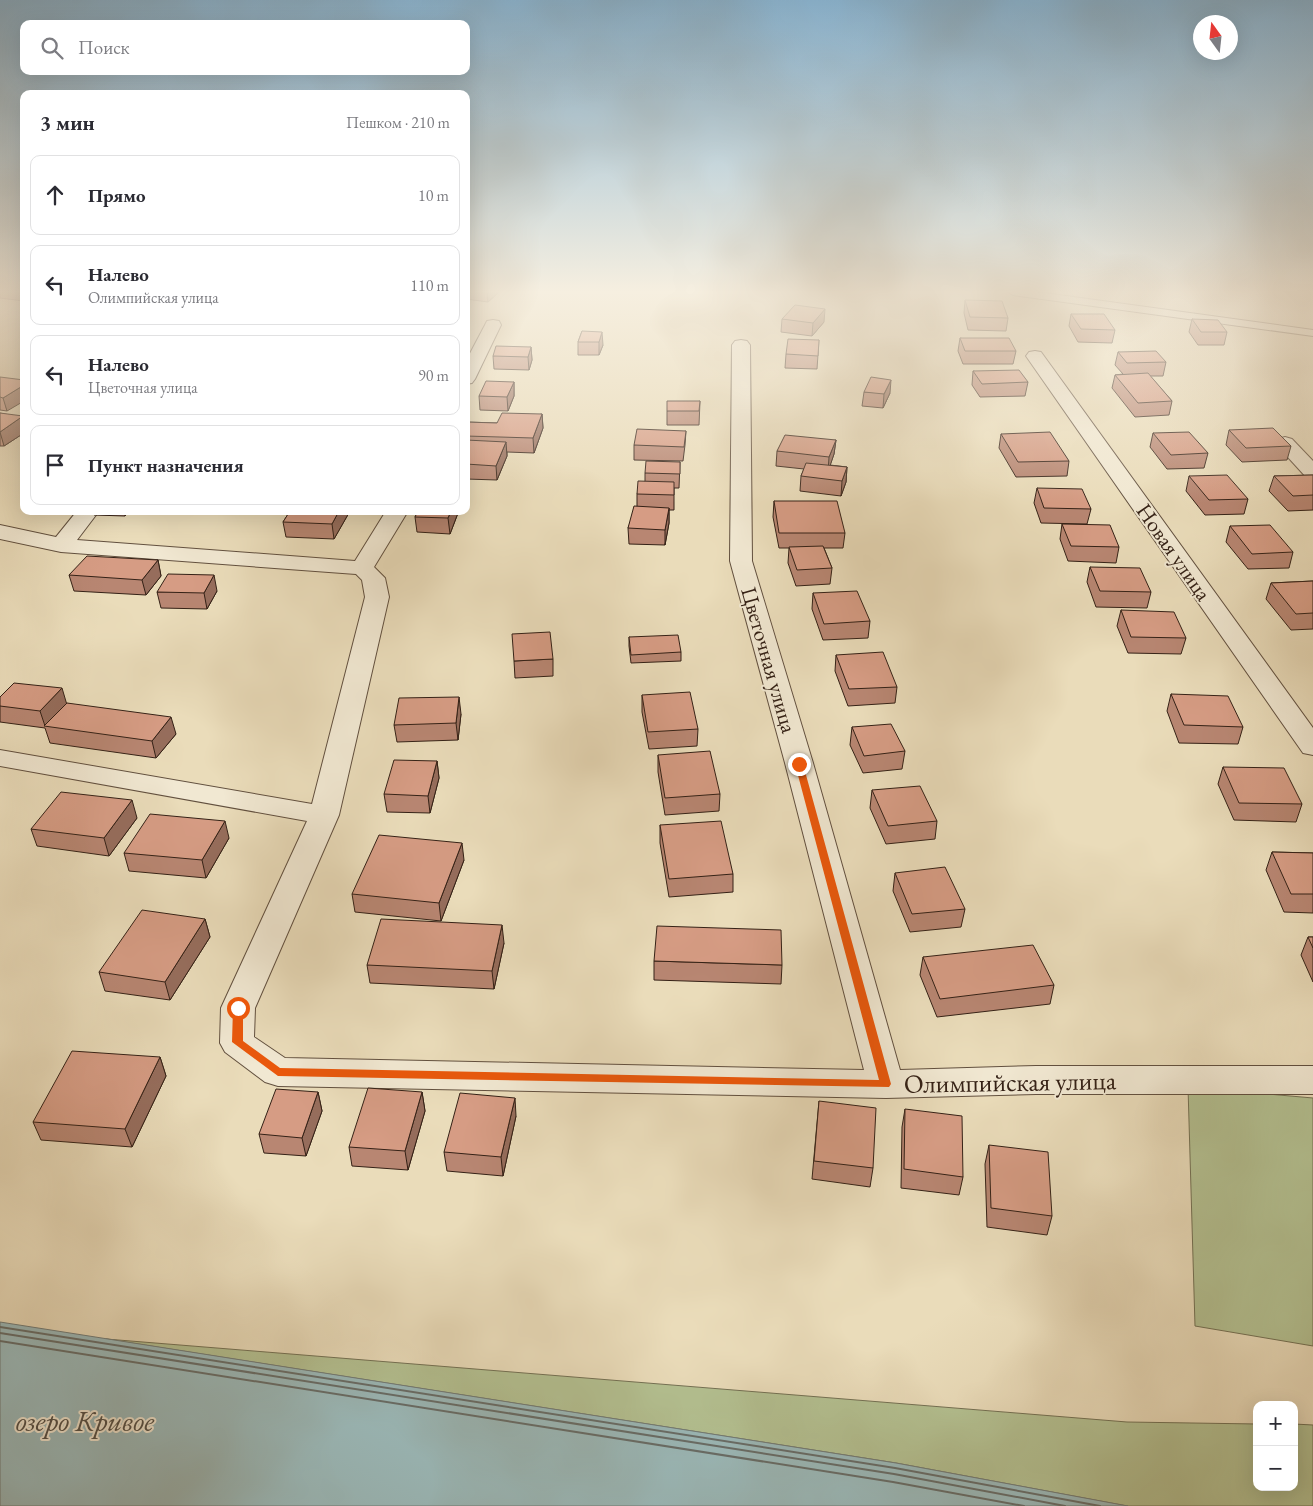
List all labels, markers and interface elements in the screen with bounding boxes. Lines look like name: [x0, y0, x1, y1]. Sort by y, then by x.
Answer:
north arrow: [1193, 15, 1238, 60]
search box: [20, 20, 470, 75]
icon: search: [38, 34, 66, 62]
text: Поиск: [78, 35, 130, 60]
text: 3 мин: [40, 109, 95, 136]
text: Пешком · 210 m: [346, 112, 450, 133]
icon: ahead: [41, 181, 69, 209]
text: Прямо: [88, 183, 146, 208]
text: 10 m: [418, 185, 449, 206]
text: Налево: [88, 262, 149, 287]
icon: left: [41, 271, 69, 299]
text: 110 m: [410, 275, 449, 296]
text: Олимпийская улица: [88, 287, 219, 308]
text: Налево: [88, 352, 149, 377]
icon: left: [41, 361, 69, 389]
text: 90 m: [418, 365, 449, 386]
text: Цветочная улица: [88, 377, 198, 398]
icon: arrive: [41, 451, 69, 479]
text: Пункт назначения: [88, 453, 244, 478]
street label: Новая улица: [1130, 498, 1218, 607]
street label: Цветочная улица: [734, 584, 804, 737]
route end: [788, 753, 811, 776]
route start: [227, 997, 250, 1020]
street label: Олимпийская улица: [904, 1063, 1117, 1101]
map controls: [1253, 1401, 1298, 1491]
button: +: [1253, 1401, 1298, 1446]
water label: озеро Кривое: [16, 1402, 155, 1440]
button: −: [1253, 1446, 1298, 1491]

